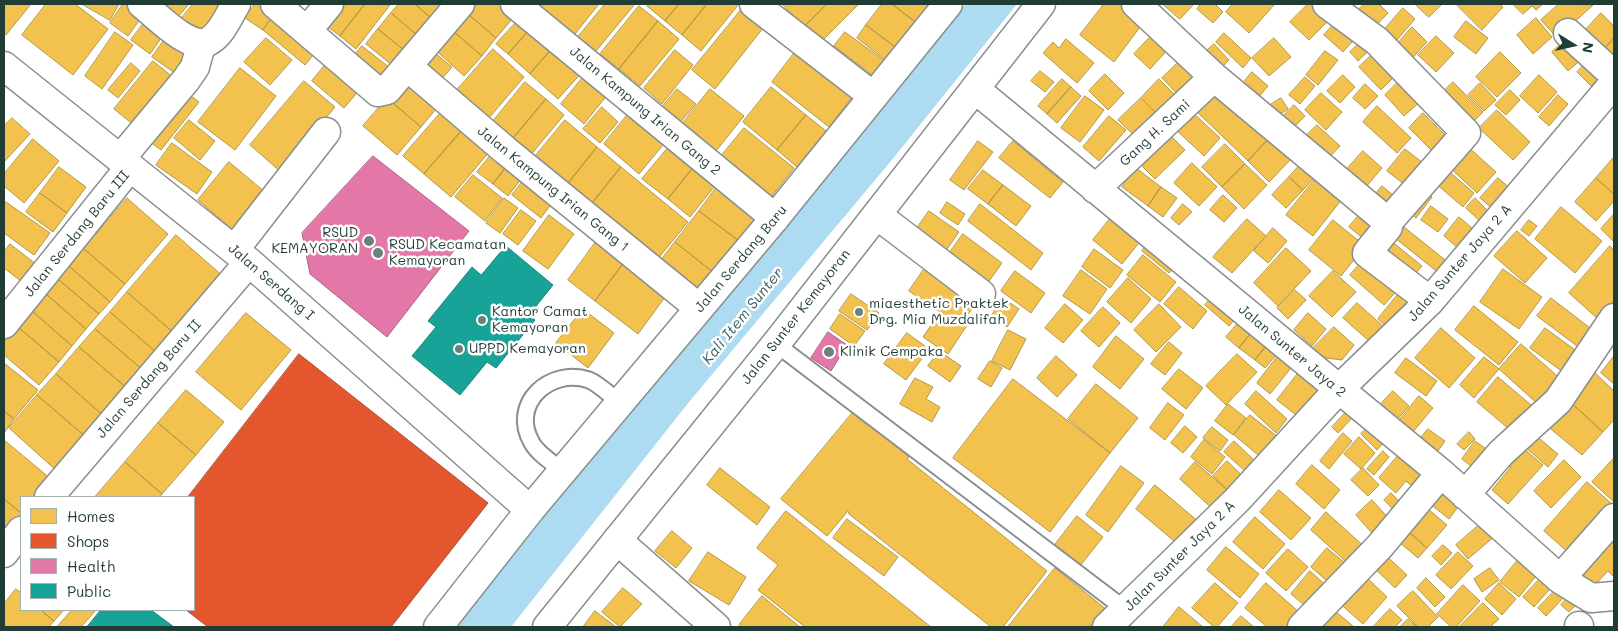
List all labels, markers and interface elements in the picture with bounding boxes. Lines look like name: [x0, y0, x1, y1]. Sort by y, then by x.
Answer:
north arrow: [1548, 20, 1598, 70]
text: N: [1578, 41, 1599, 55]
street label: Jalan Kampung Irian Gang 2: [566, 43, 724, 179]
street label: Gang H. Sami: [1116, 96, 1194, 170]
street label: Jalan Kampung Irian Gang 1: [474, 123, 632, 255]
street label: Jalan Serdang Baru III: [21, 168, 133, 300]
street label: Jalan Sunter Jaya 2 A: [1405, 201, 1515, 325]
street label: Jalan Serdang Baru: [691, 202, 791, 316]
place label: RSUD KEMAYORAN: [271, 225, 358, 258]
marker: RSUD KEMAYORAN: [362, 234, 376, 248]
place label: RSUD Kecamatan Kemayoran: [389, 237, 506, 270]
street label: Jalan Serdang I: [225, 240, 317, 324]
marker: RSUD Kecamatan Kemayoran: [371, 246, 385, 260]
street label: Jalan Sunter Kemayoran: [738, 246, 854, 388]
water label: Kali Item Sunter: [699, 264, 787, 368]
place label: miaesthetic Praktek Drg. Mia Muzdalifah: [869, 296, 1009, 328]
street label: Jalan Sunter Jaya 2: [1235, 301, 1349, 401]
place label: Kantor Camat Kemayoran: [492, 304, 588, 336]
marker: miaesthetic Praktek Drg. Mia Muzdalifah: [853, 306, 865, 318]
marker: Kantor Camat Kemayoran: [476, 314, 488, 326]
street label: Jalan Serdang Baru II: [93, 316, 205, 442]
place label: UPPD Kemayoran: [469, 341, 586, 357]
marker: UPPD Kemayoran: [453, 343, 465, 355]
place label: Klinik Cempaka: [840, 344, 944, 360]
marker: Klinik Cempaka: [822, 345, 836, 359]
legend: [20, 496, 195, 611]
street label: Jalan Sunter Jaya 2 A: [1121, 497, 1239, 615]
text: Homes: [67, 506, 115, 526]
text: Shops: [67, 531, 109, 551]
text: Health: [67, 556, 115, 576]
text: Public: [67, 581, 111, 601]

